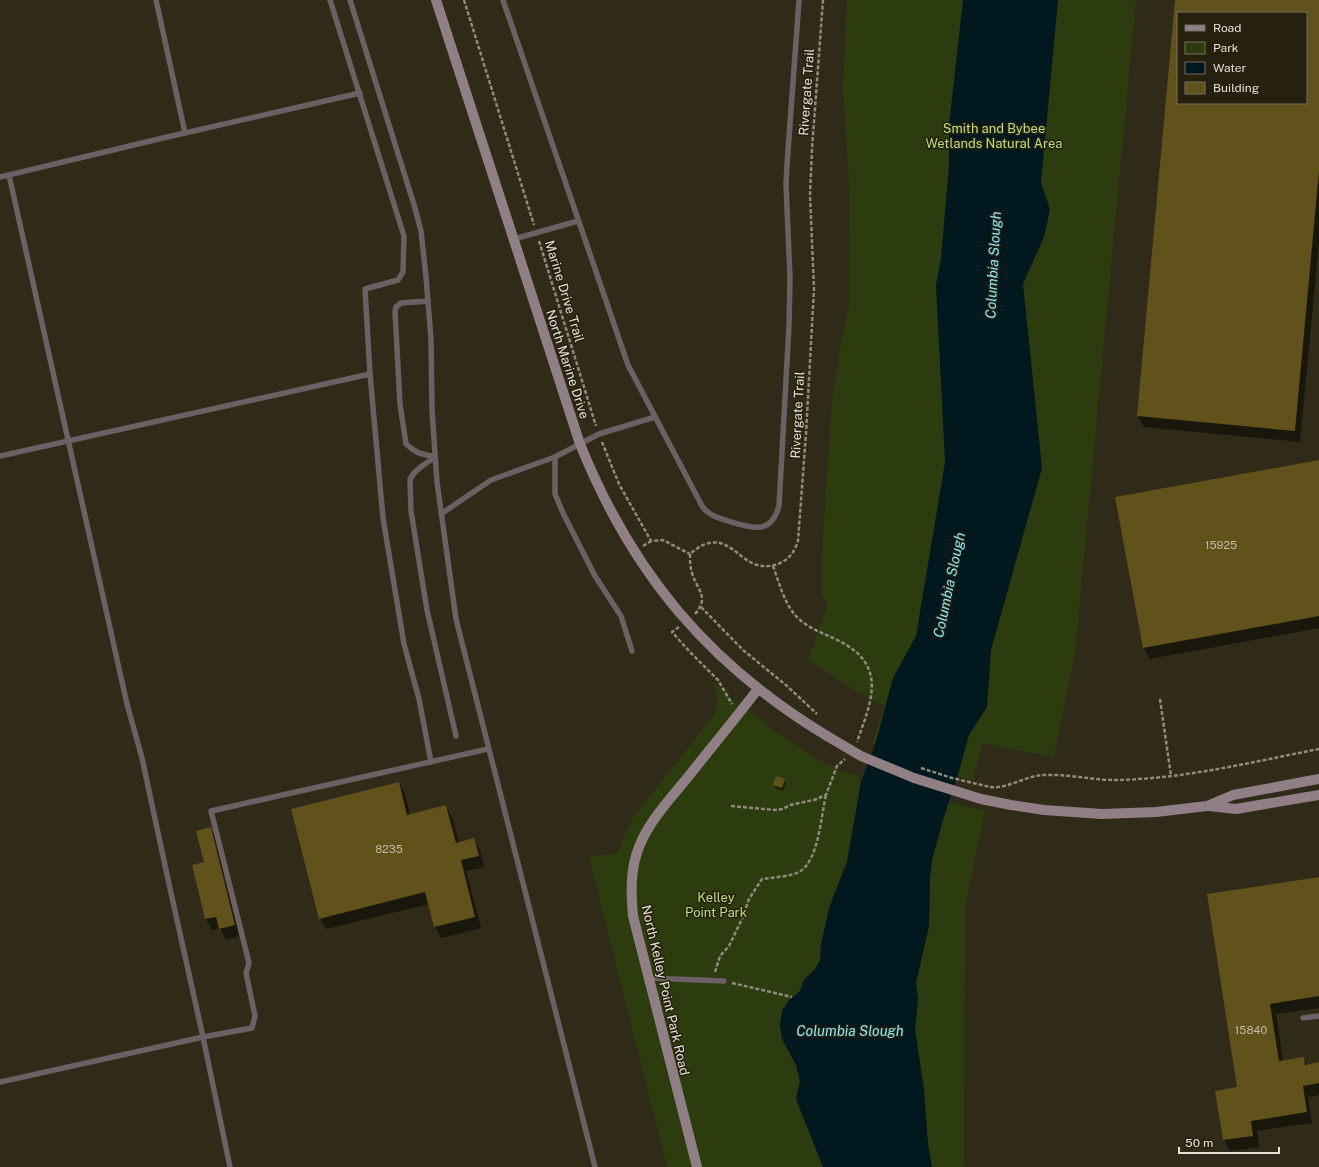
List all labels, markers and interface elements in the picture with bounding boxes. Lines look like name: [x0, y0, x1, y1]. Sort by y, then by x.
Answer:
legend: [1177, 12, 1307, 104]
text: Road: [1213, 21, 1241, 35]
text: Park: [1213, 41, 1239, 55]
street label: Rivergate Trail: [796, 48, 817, 136]
text: Water: [1213, 61, 1247, 75]
text: Building: [1213, 81, 1259, 95]
park label: Smith and Bybee Wetlands Natural Area: [925, 121, 1063, 151]
water label: Columbia Slough: [982, 211, 1004, 319]
street label: Marine Drive Trail: [542, 238, 587, 344]
street label: North Marine Drive: [543, 308, 592, 421]
street label: Rivergate Trail: [788, 371, 807, 459]
water label: Columbia Slough: [930, 531, 968, 639]
house number: 15925: [1205, 539, 1237, 551]
house number: 8235: [375, 843, 403, 855]
park label: Kelley Point Park: [685, 890, 747, 920]
street label: North Kelley Point Park Road: [639, 904, 692, 1077]
water label: Columbia Slough: [796, 1023, 904, 1039]
house number: 15840: [1235, 1024, 1267, 1036]
scale bar: [1179, 1129, 1279, 1155]
text: 50 m: [1185, 1136, 1213, 1150]

